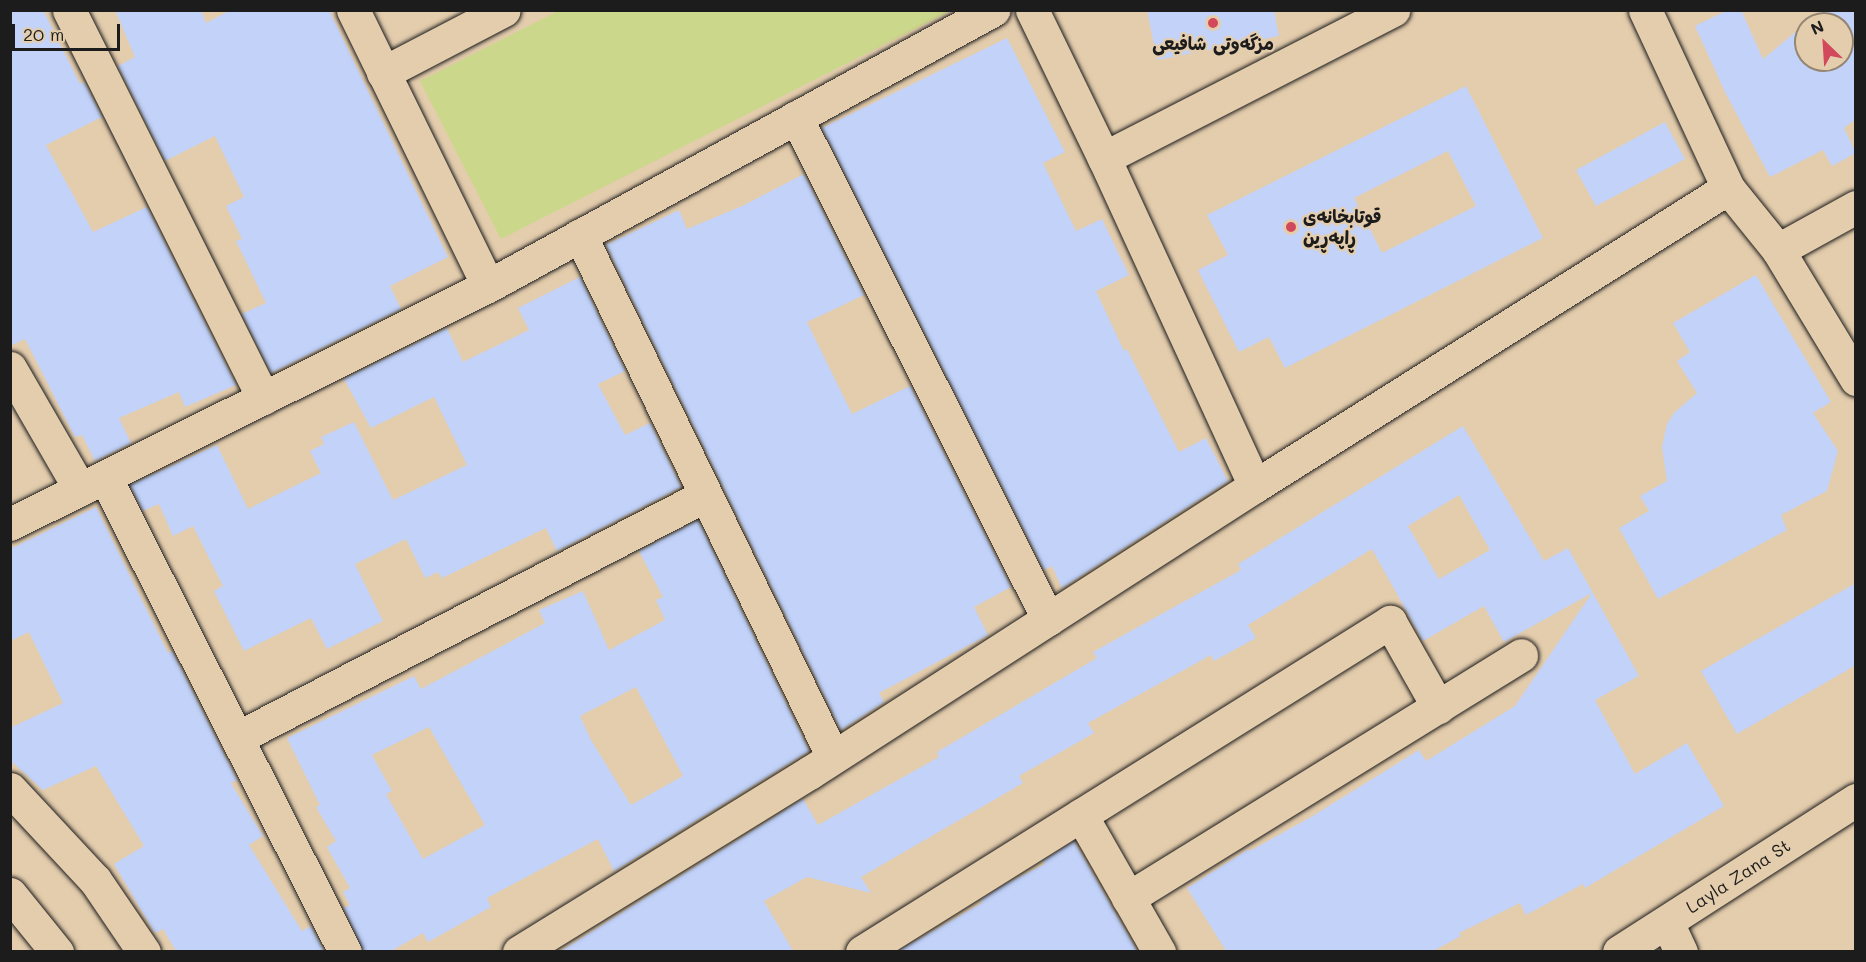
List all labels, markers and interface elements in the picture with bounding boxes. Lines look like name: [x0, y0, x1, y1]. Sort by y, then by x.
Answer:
scale bar: [15, 12, 123, 50]
north arrow: [1794, 12, 1854, 72]
text: N: [1807, 15, 1827, 39]
marker: مزگەوتی شافیعی: [1206, 16, 1220, 30]
text: 20 m: [23, 22, 64, 46]
place label: مزگەوتی شافیعی: [1152, 32, 1274, 54]
place label: قوتابخانەی ڕاپەڕین: [1303, 206, 1382, 248]
marker: قوتابخانەی ڕاپەڕین: [1284, 220, 1298, 234]
street label: Layla Zana St: [1682, 834, 1794, 918]

